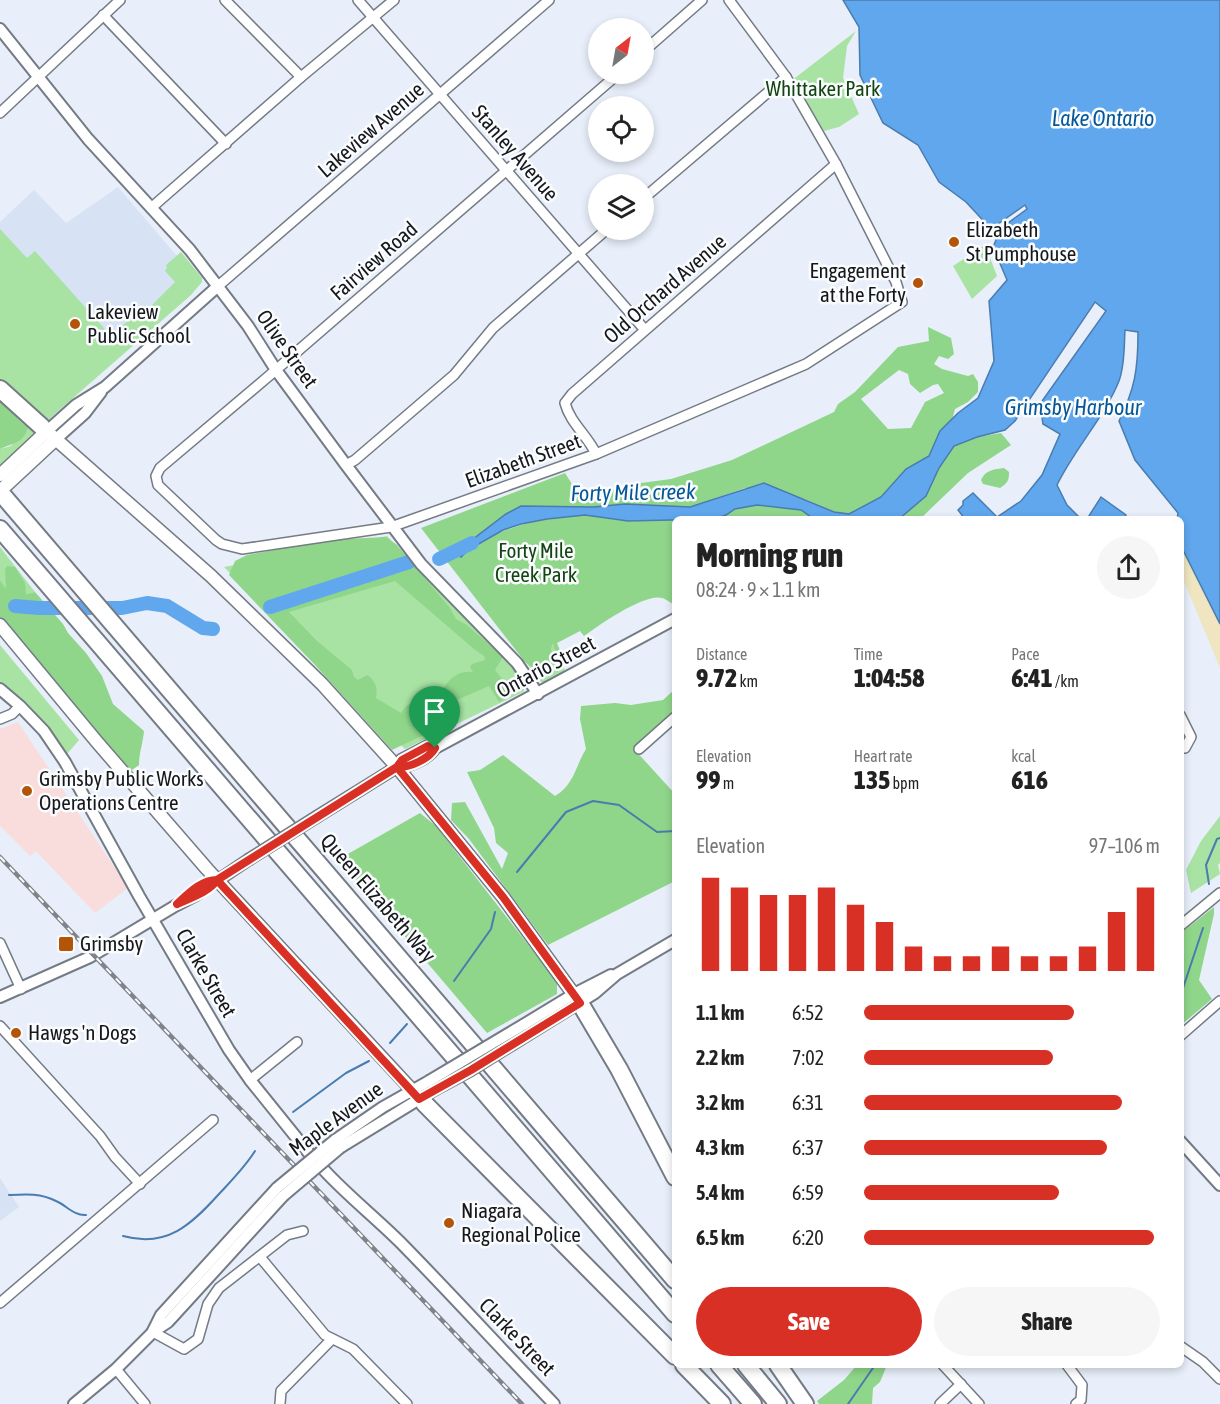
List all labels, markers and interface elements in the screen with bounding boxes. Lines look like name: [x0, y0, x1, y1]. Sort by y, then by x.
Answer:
north arrow: [588, 18, 654, 84]
map controls: [588, 18, 654, 240]
park label: Whittaker Park: [766, 76, 880, 100]
street label: Lakeview Avenue: [313, 77, 428, 182]
button: locate: [588, 96, 654, 162]
street label: Stanley Avenue: [468, 100, 564, 205]
water label: Lake Ontario: [1052, 105, 1154, 131]
button: layers: [588, 174, 654, 240]
street label: Fairview Road: [325, 216, 422, 304]
place label: Elizabeth St Pumphouse: [966, 217, 1076, 265]
street label: Old Orchard Avenue: [598, 229, 730, 348]
marker: Elizabeth St Pumphouse: [947, 235, 961, 249]
place label: Engagement at the Forty: [809, 258, 906, 306]
marker: Engagement at the Forty: [911, 276, 925, 290]
place label: Lakeview Public School: [87, 299, 191, 347]
street label: Olive Street: [252, 305, 323, 392]
marker: Lakeview Public School: [68, 317, 82, 331]
water label: Grimsby Harbour: [1005, 394, 1143, 420]
street label: Elizabeth Street: [462, 428, 584, 492]
water label: Forty Mile creek: [570, 478, 696, 506]
text: Morning run: [696, 536, 843, 574]
button: share: [1097, 536, 1160, 599]
park label: Forty Mile Creek Park: [495, 538, 577, 586]
text: 08:24 · 9 × 1.1 km: [696, 578, 821, 601]
street label: Ontario Street: [492, 630, 599, 702]
text: Distance: [696, 645, 747, 663]
text: Time: [854, 645, 883, 663]
text: Pace: [1011, 645, 1039, 663]
text: 9.72: [696, 663, 737, 693]
text: 1:04:58: [854, 663, 925, 693]
text: 6:41: [1011, 663, 1053, 693]
text: km: [737, 672, 758, 690]
text: /km: [1053, 672, 1079, 690]
pin: [409, 686, 460, 748]
icon: arrive: [418, 695, 451, 728]
text: Elevation: [696, 747, 751, 765]
text: Heart rate: [854, 747, 913, 765]
text: kcal: [1011, 747, 1036, 765]
text: 99: [696, 765, 720, 795]
text: 135: [854, 765, 890, 795]
text: 616: [1011, 765, 1048, 795]
place label: Grimsby Public Works Operations Centre: [39, 766, 204, 814]
text: m: [720, 774, 734, 792]
text: bpm: [890, 774, 919, 792]
marker: Grimsby Public Works Operations Centre: [20, 784, 34, 798]
street label: Queen Elizabeth Way: [316, 828, 441, 967]
text: Elevation: [696, 834, 765, 857]
text: 97–106 m: [1089, 834, 1160, 857]
street label: Clarke Street: [172, 924, 242, 1021]
place label: Grimsby: [80, 931, 143, 955]
marker: Grimsby: [57, 935, 75, 953]
text: 1.1 km: [696, 1001, 744, 1024]
text: 6:52: [792, 1001, 824, 1024]
place label: Hawgs 'n Dogs: [28, 1020, 136, 1044]
marker: Hawgs 'n Dogs: [9, 1026, 23, 1040]
text: 2.2 km: [696, 1046, 744, 1069]
text: 7:02: [792, 1046, 824, 1069]
street label: Maple Avenue: [284, 1076, 387, 1160]
text: 3.2 km: [696, 1091, 744, 1114]
text: 6:31: [792, 1091, 824, 1114]
text: 4.3 km: [696, 1136, 744, 1159]
text: 6:37: [792, 1136, 824, 1159]
text: 5.4 km: [696, 1181, 744, 1204]
text: 6:59: [792, 1181, 824, 1204]
place label: Niagara Regional Police: [461, 1198, 581, 1246]
marker: Niagara Regional Police: [442, 1216, 456, 1230]
text: 6.5 km: [696, 1226, 744, 1249]
text: 6:20: [792, 1226, 824, 1249]
button: Save: [696, 1287, 922, 1356]
button: Share: [934, 1287, 1160, 1356]
street label: Clarke Street: [475, 1293, 560, 1380]

